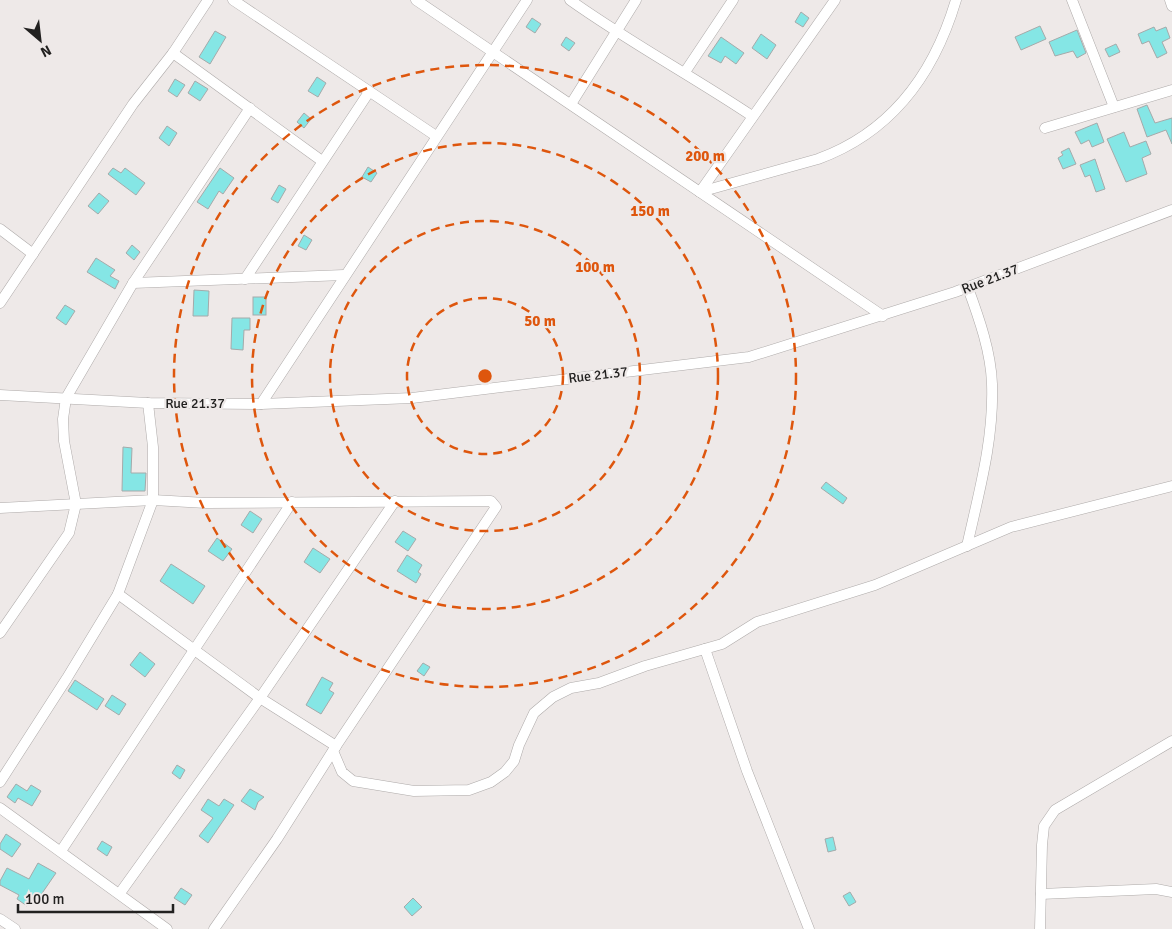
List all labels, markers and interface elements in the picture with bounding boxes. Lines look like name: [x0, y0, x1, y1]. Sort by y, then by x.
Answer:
north arrow: [15, 15, 65, 65]
text: N: [38, 41, 54, 61]
text: 200 m: [685, 147, 725, 165]
text: 150 m: [630, 202, 670, 220]
text: 100 m: [575, 258, 615, 276]
street label: Rue 21.37: [959, 260, 1021, 298]
text: 50 m: [524, 312, 556, 330]
street label: Rue 21.37: [567, 363, 629, 387]
centre of rings: [476, 367, 494, 385]
street label: Rue 21.37: [165, 395, 225, 412]
scale bar: [18, 882, 172, 914]
text: 100 m: [25, 890, 65, 908]

